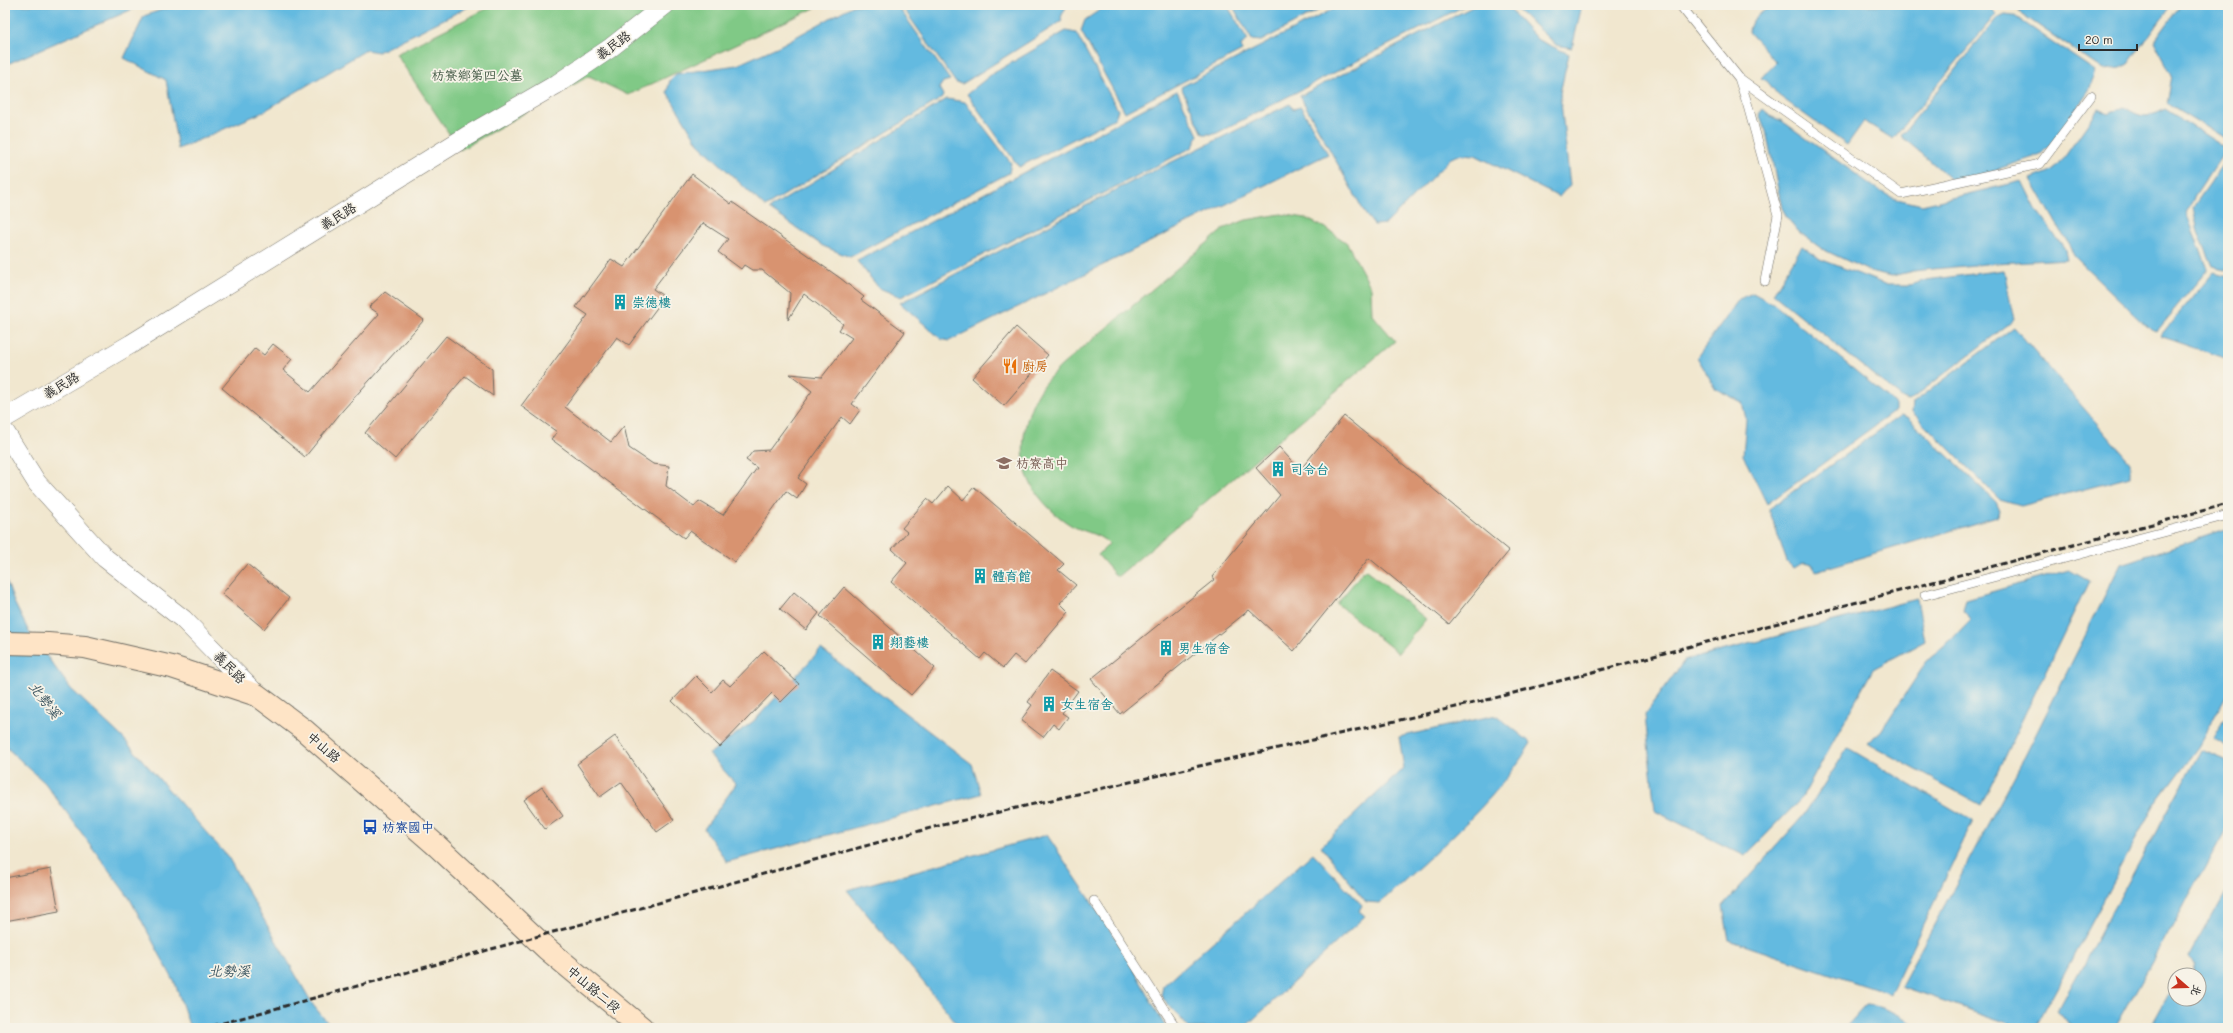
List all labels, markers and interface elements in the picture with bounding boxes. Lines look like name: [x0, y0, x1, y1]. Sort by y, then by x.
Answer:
street label: 義民路: [592, 26, 633, 63]
scale bar: [2079, 26, 2137, 52]
text: 20 m: [2085, 31, 2113, 47]
park label: 枋寮鄉第四公墓: [431, 66, 523, 83]
street label: 義民路: [317, 198, 359, 233]
building icon: 崇德樓: [611, 293, 629, 311]
place label: 崇德樓: [632, 293, 671, 310]
restaurant icon: 廚房: [1001, 357, 1019, 375]
place label: 廚房: [1022, 357, 1048, 374]
street label: 義民路: [40, 367, 82, 402]
school or university icon: 枋寮高中: [995, 454, 1013, 472]
place label: 枋寮高中: [1016, 454, 1068, 471]
building icon: 司令台: [1269, 460, 1287, 478]
place label: 司令台: [1290, 460, 1329, 477]
building icon: 體育館: [971, 567, 989, 585]
place label: 體育館: [992, 567, 1031, 584]
building icon: 翔藝樓: [869, 633, 887, 651]
place label: 翔藝樓: [890, 633, 929, 650]
building icon: 男生宿舍: [1157, 639, 1175, 657]
place label: 男生宿舍: [1178, 639, 1230, 656]
street label: 義民路: [211, 647, 250, 687]
water label: 北勢溪: [25, 677, 66, 723]
building icon: 女生宿舍: [1040, 695, 1058, 713]
place label: 女生宿舍: [1061, 695, 1113, 712]
street label: 中山路: [304, 727, 345, 766]
bus stop icon: 枋寮國中: [361, 818, 379, 836]
place label: 枋寮國中: [382, 818, 434, 835]
water label: 北勢溪: [208, 961, 251, 980]
street label: 中山路二段: [564, 961, 625, 1016]
north arrow: [2167, 967, 2207, 1007]
text: 北: [2188, 983, 2206, 998]

